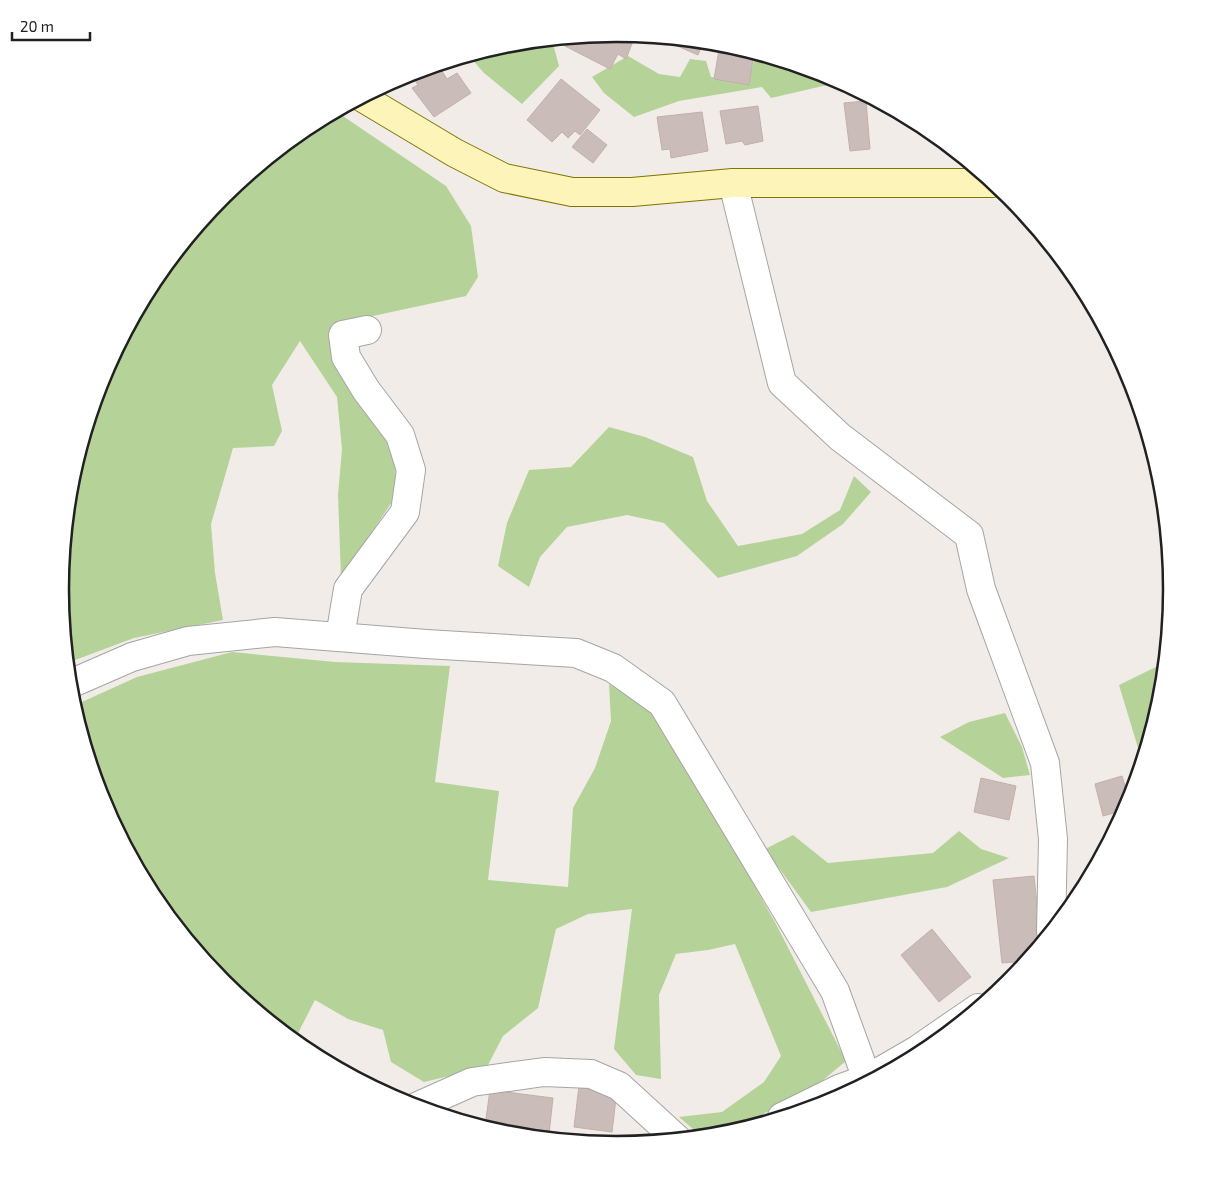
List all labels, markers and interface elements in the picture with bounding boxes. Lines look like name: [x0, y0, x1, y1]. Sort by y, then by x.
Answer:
scale bar: [12, 10, 90, 42]
text: 20 m: [20, 17, 54, 35]

